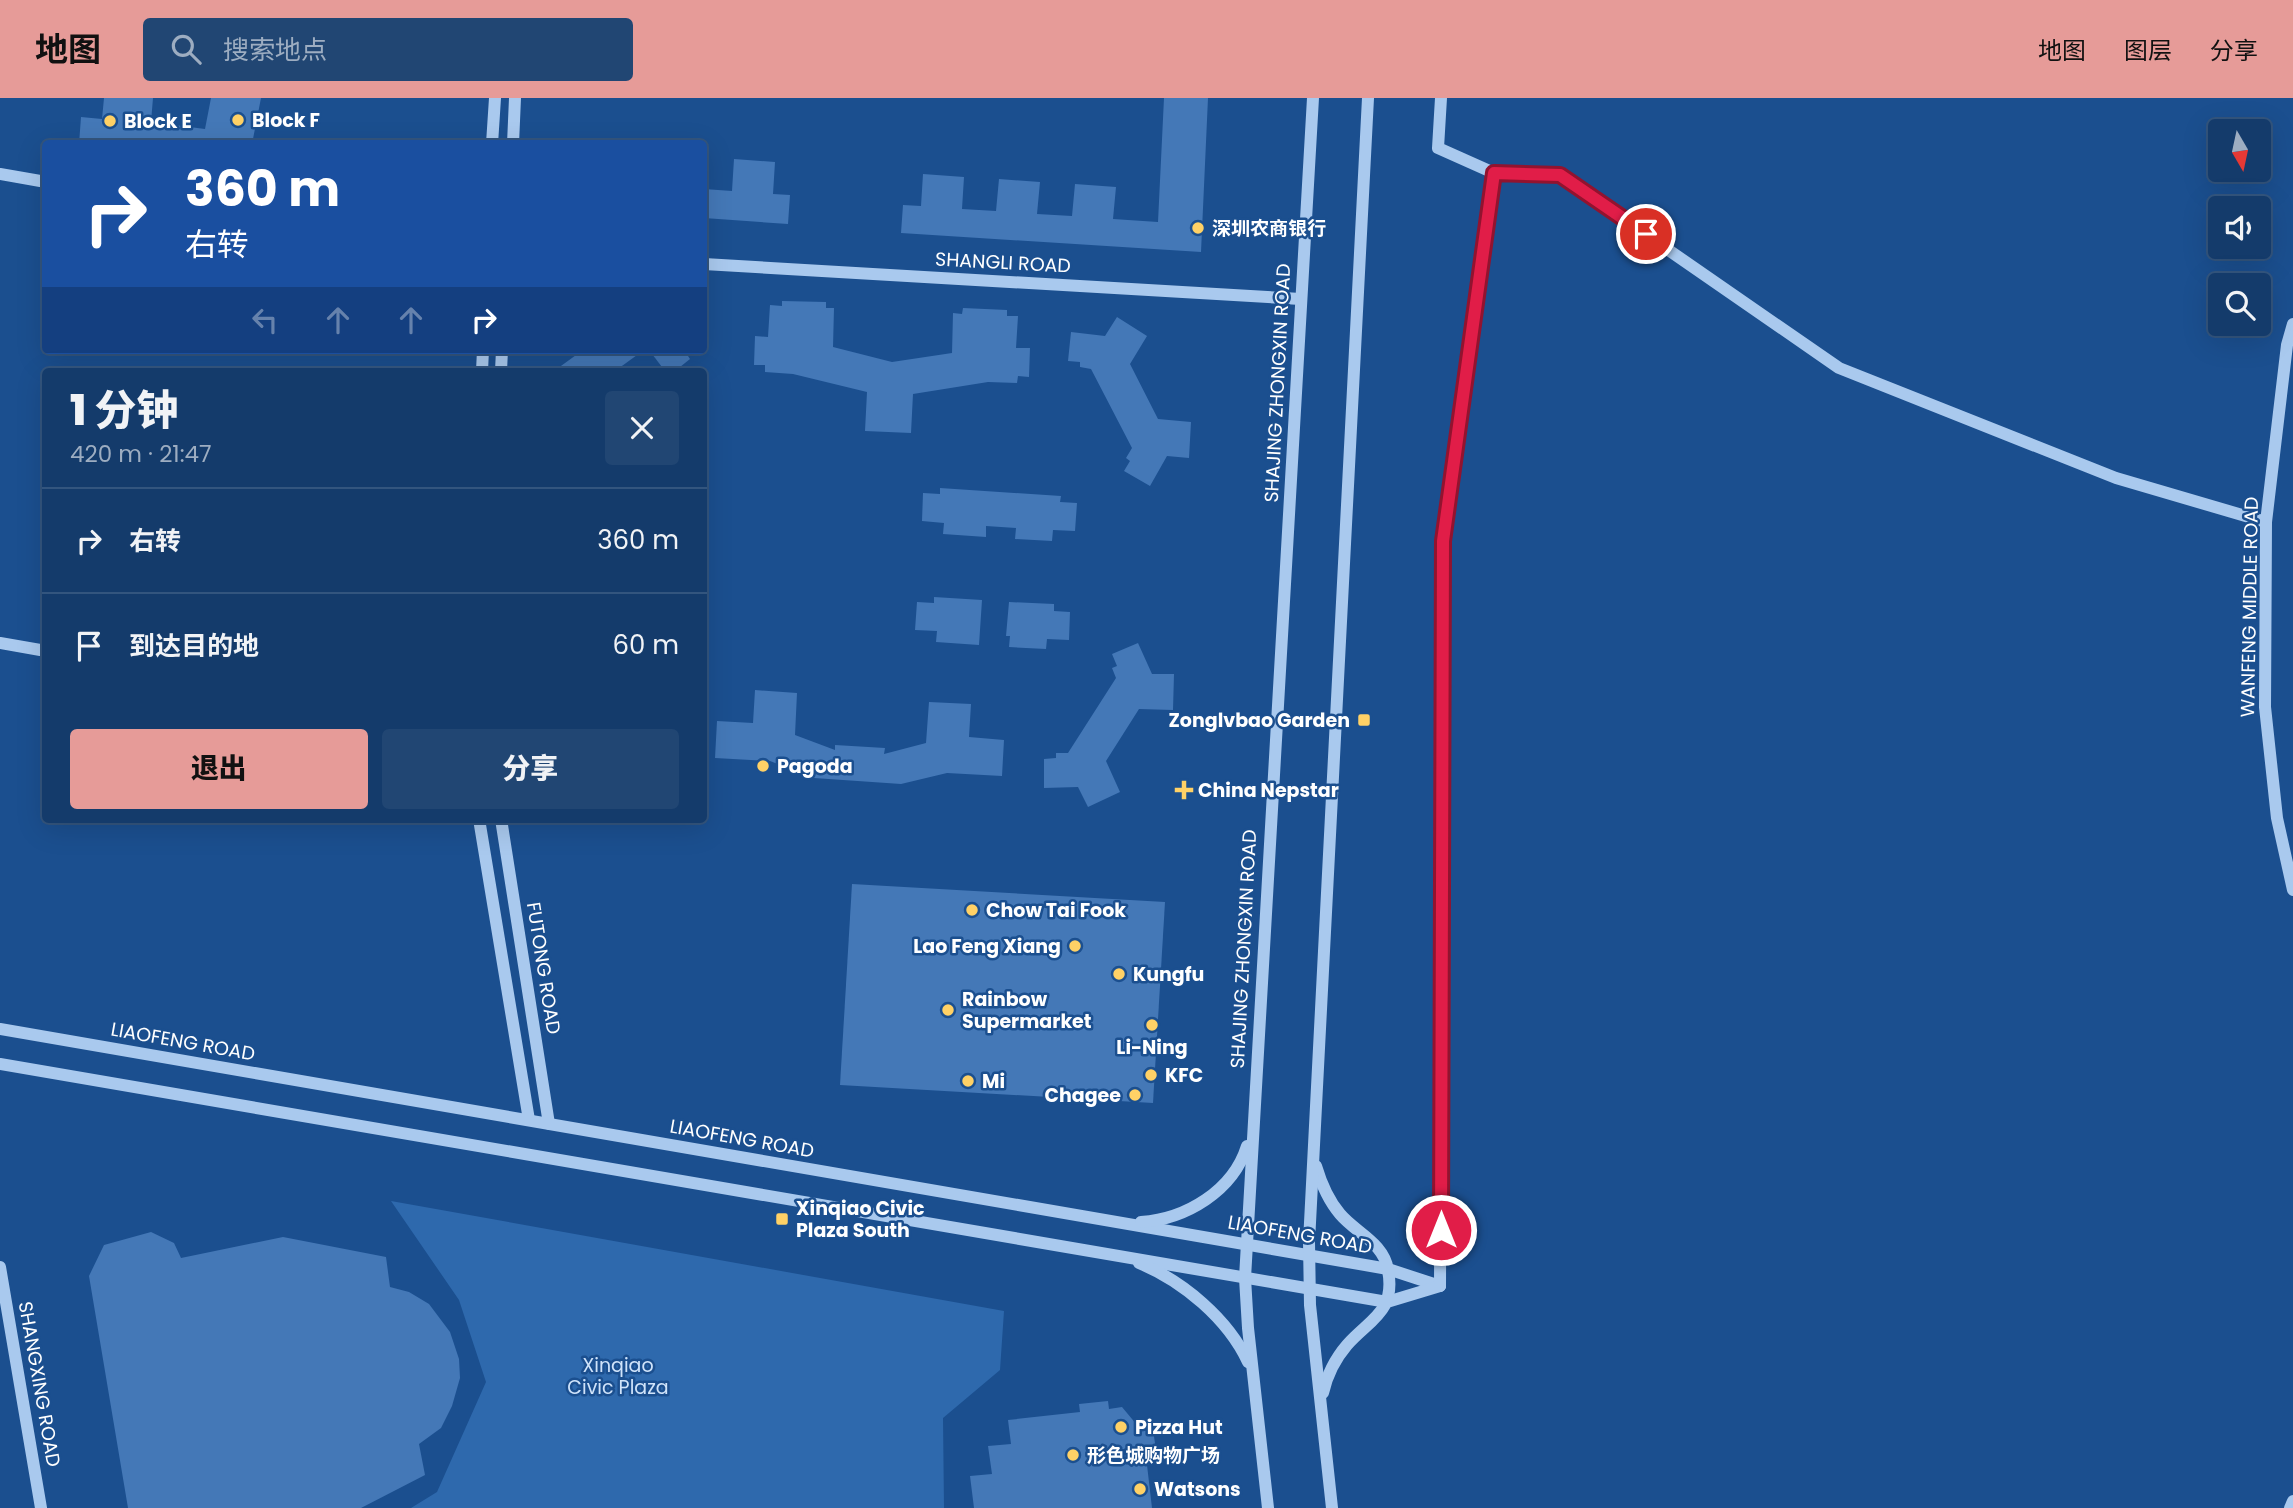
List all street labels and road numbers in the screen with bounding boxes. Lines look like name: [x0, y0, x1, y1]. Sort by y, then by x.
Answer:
street label: SHANGLI ROAD: [934, 245, 1072, 280]
street label: SHAJING ZHONGXIN ROAD: [1258, 263, 1297, 503]
street label: WANFENG MIDDLE ROAD: [2234, 496, 2265, 718]
street label: SHAJING ZHONGXIN ROAD: [1224, 829, 1263, 1069]
street label: FUTONG ROAD: [520, 900, 567, 1036]
street label: LIAOFENG ROAD: [109, 1016, 257, 1067]
street label: LIAOFENG ROAD: [668, 1113, 816, 1164]
street label: LIAOFENG ROAD: [1226, 1209, 1374, 1260]
street label: SHANGXING ROAD: [12, 1299, 67, 1469]

